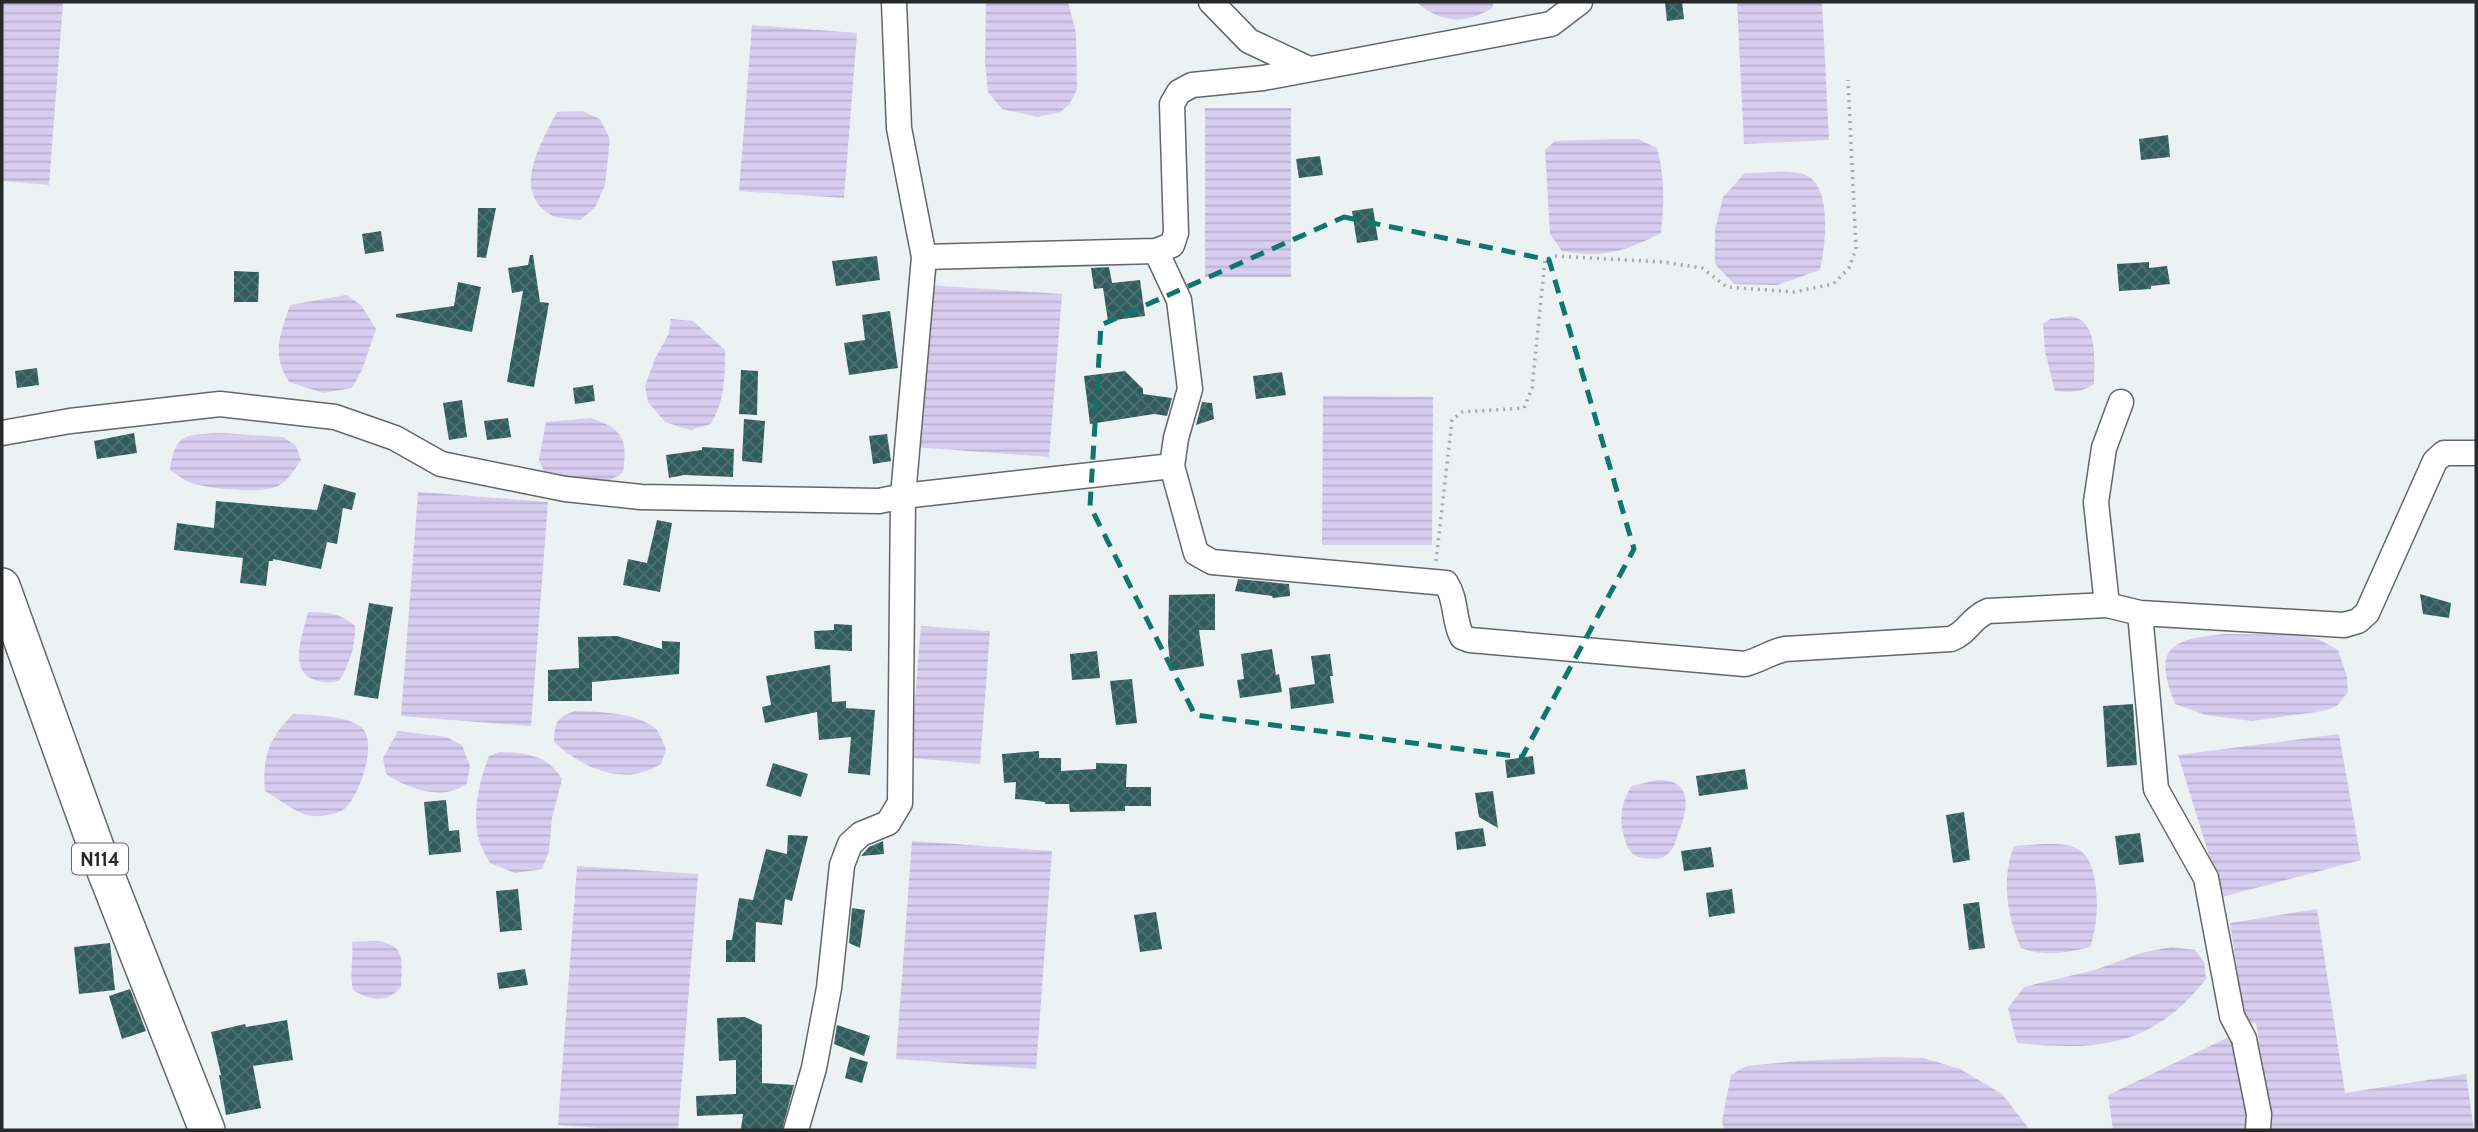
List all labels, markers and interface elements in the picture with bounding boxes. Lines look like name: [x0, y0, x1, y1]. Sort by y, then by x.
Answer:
road number: N114: [72, 844, 128, 874]

